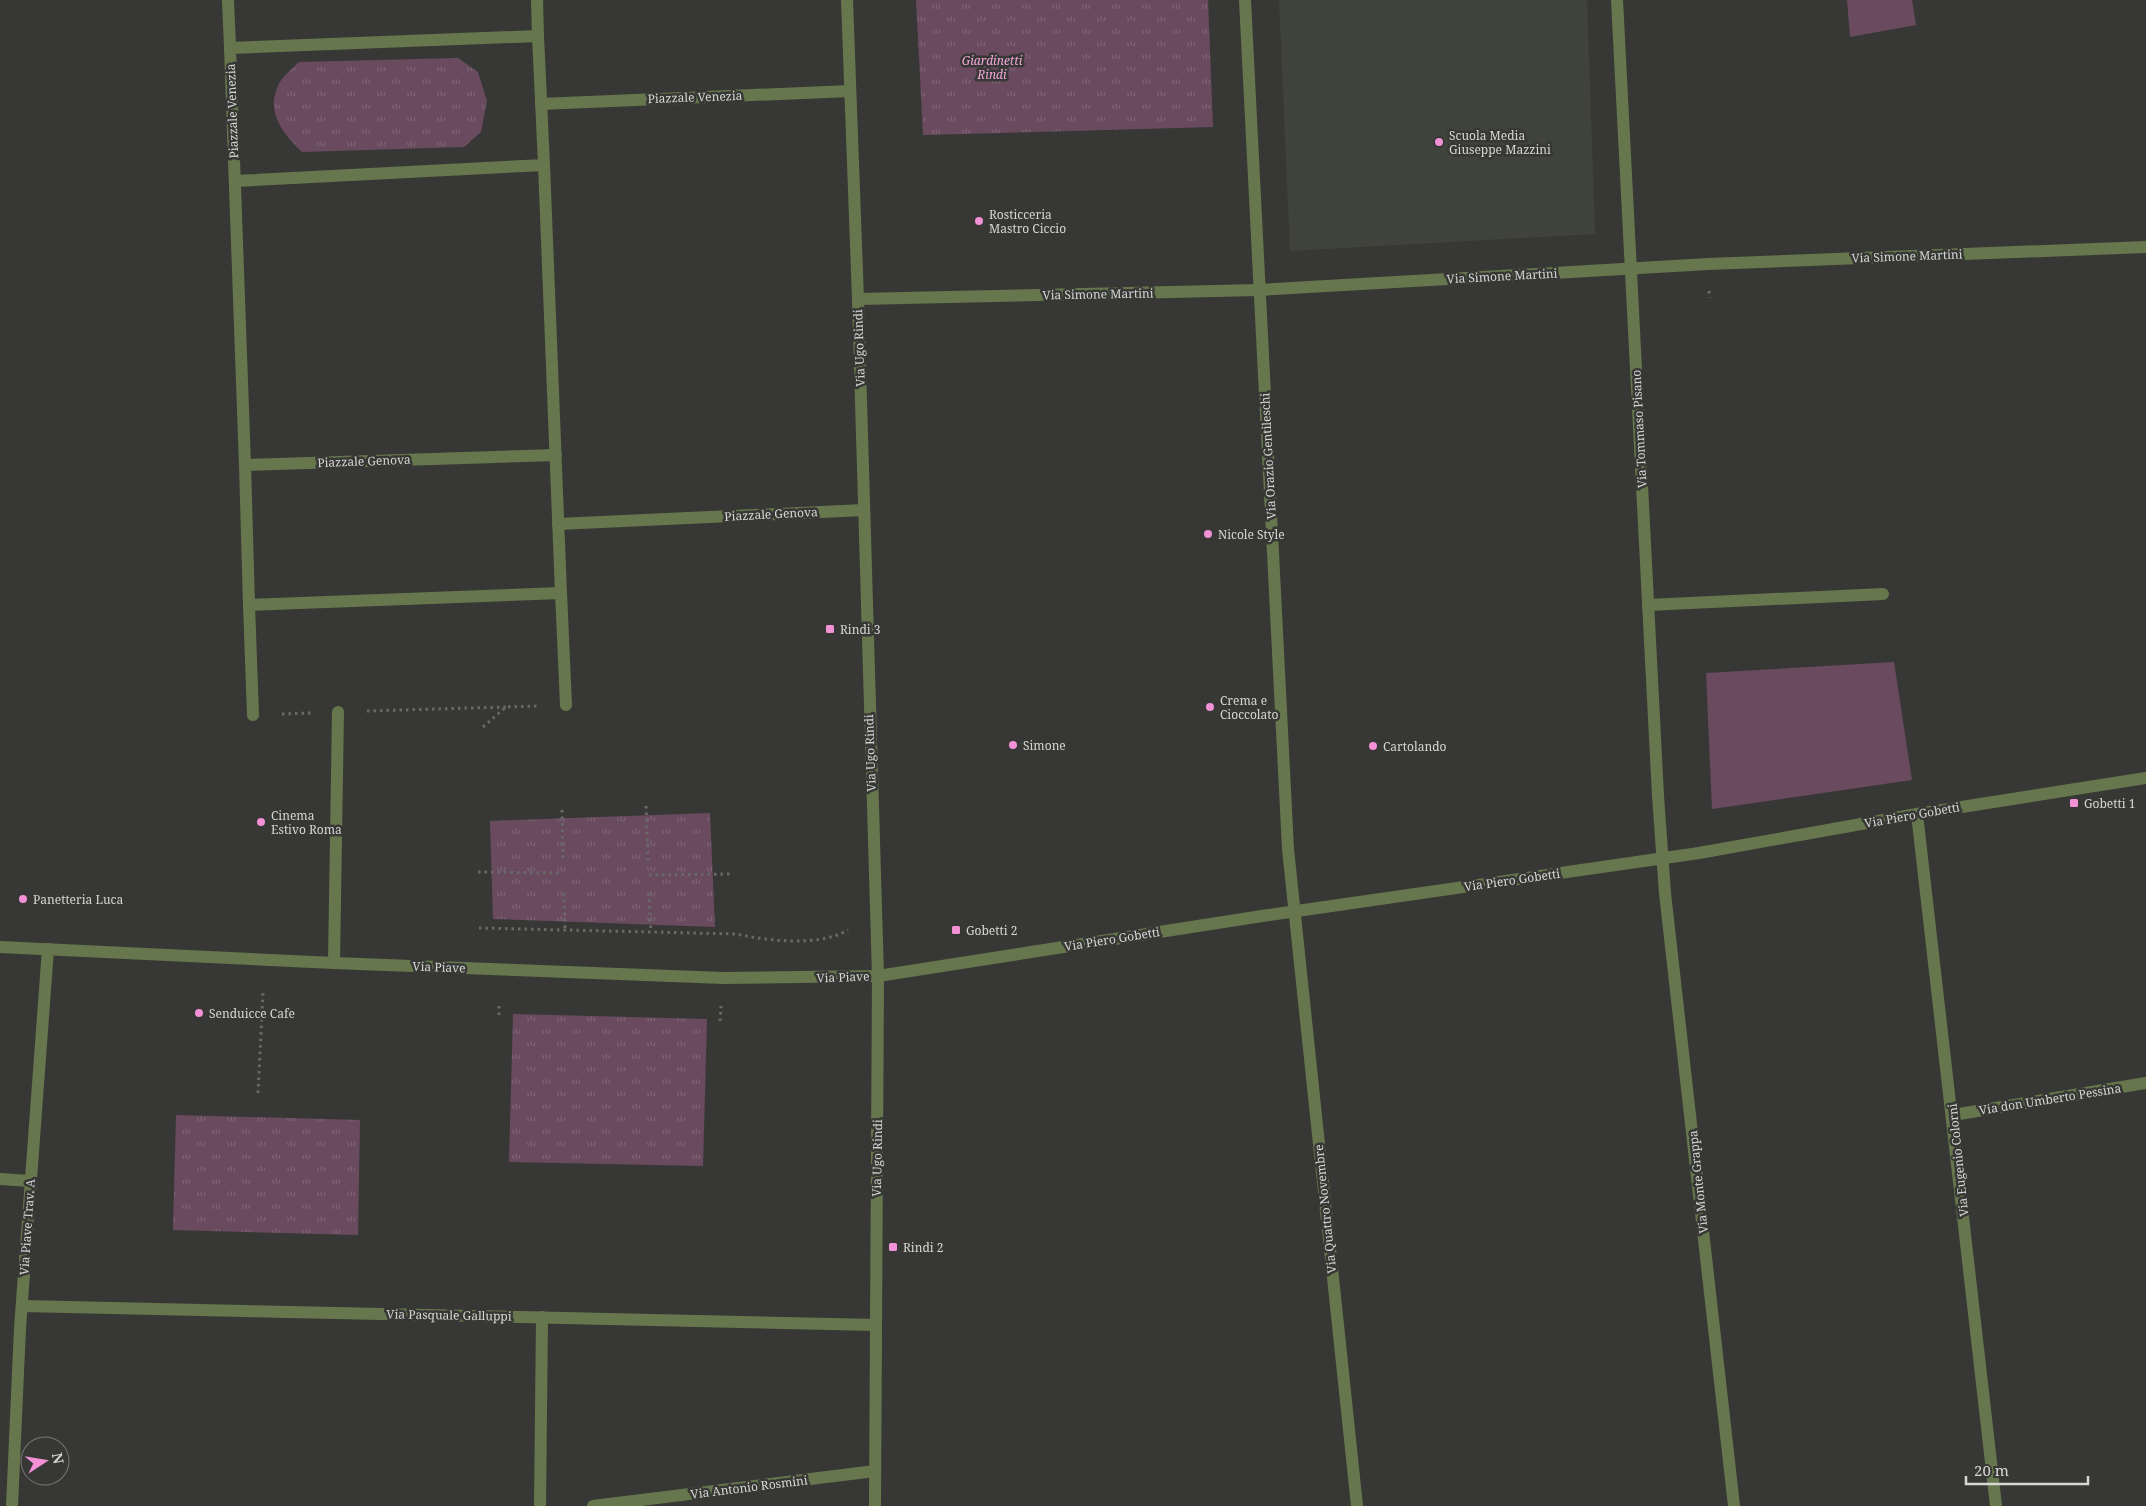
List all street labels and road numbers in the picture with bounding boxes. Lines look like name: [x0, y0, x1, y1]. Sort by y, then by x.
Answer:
street label: Piazzale Venezia: [222, 63, 242, 159]
street label: Piazzale Venezia: [647, 87, 743, 107]
street label: Via Simone Martini: [1851, 246, 1963, 266]
street label: Via Simone Martini: [1446, 265, 1558, 287]
street label: Via Simone Martini: [1042, 285, 1154, 303]
street label: Via Ugo Rindi: [849, 309, 869, 387]
street label: Via Tommaso Pisano: [1627, 369, 1651, 489]
street label: Via Orazio Gentileschi: [1256, 392, 1280, 520]
street label: Piazzale Genova: [317, 451, 411, 471]
street label: Piazzale Genova: [724, 503, 818, 525]
street label: Via Ugo Rindi: [860, 714, 880, 792]
street label: Via Piero Gobetti: [1863, 798, 1961, 832]
street label: Via Piero Gobetti: [1463, 865, 1561, 895]
street label: Via Piero Gobetti: [1063, 923, 1161, 955]
street label: Via Piave: [412, 958, 466, 976]
street label: Via Piave: [816, 968, 870, 986]
street label: Via don Umberto Pessina: [1978, 1079, 2122, 1119]
street label: Via Eugenio Colorni: [1944, 1102, 1972, 1217]
street label: Via Ugo Rindi: [868, 1119, 886, 1197]
street label: Via Monte Grappa: [1684, 1129, 1712, 1234]
street label: Via Quattro Novembre: [1310, 1144, 1340, 1274]
street label: Via Piave Trav. A: [15, 1178, 39, 1276]
street label: Via Pasquale Galluppi: [386, 1305, 512, 1325]
street label: Via Antonio Rosmini: [690, 1471, 809, 1503]

